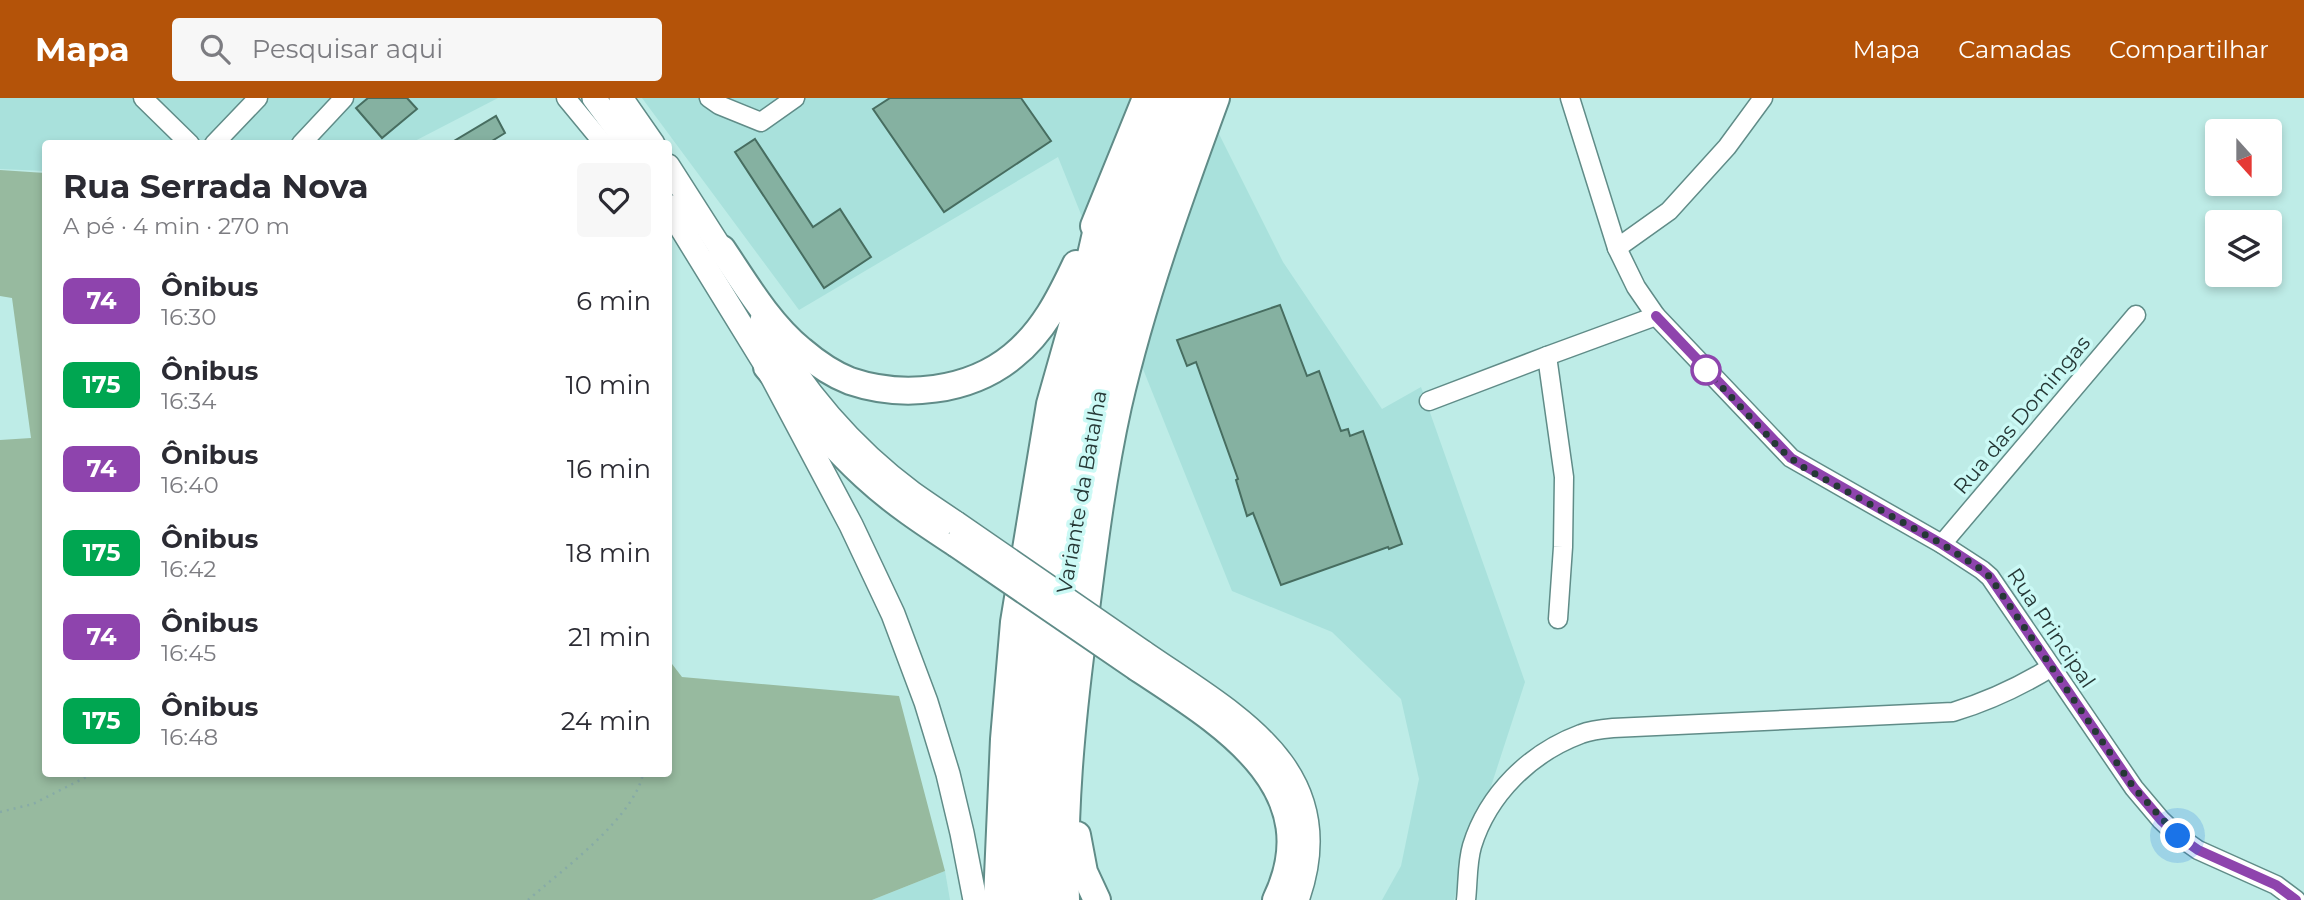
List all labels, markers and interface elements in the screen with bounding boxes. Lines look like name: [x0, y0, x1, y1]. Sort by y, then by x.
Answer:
search box: [172, 18, 662, 81]
text: Mapa: [35, 29, 130, 69]
icon: search: [196, 30, 234, 68]
text: Pesquisar aqui: [252, 33, 443, 65]
text: Mapa: [1853, 35, 1920, 64]
text: Camadas: [1958, 35, 2071, 64]
text: Compartilhar: [2109, 35, 2269, 64]
north arrow: [2205, 119, 2282, 196]
map controls: [2205, 119, 2282, 287]
button: heart: [577, 163, 651, 237]
text: Rua Serrada Nova: [63, 166, 369, 206]
button: layers: [2205, 210, 2282, 287]
text: A pé · 4 min · 270 m: [63, 212, 290, 240]
text: Ônibus: [161, 271, 258, 303]
text: 6 min: [576, 285, 651, 317]
text: 74: [87, 286, 116, 315]
text: 16:30: [161, 303, 216, 331]
street label: Rua das Domingas: [1948, 330, 2095, 499]
text: Ônibus: [161, 355, 258, 387]
unlabelled marker: [1691, 355, 1721, 385]
text: 10 min: [565, 369, 651, 401]
text: 175: [82, 370, 121, 399]
text: 16:34: [161, 387, 216, 415]
street label: Variante da Batalha: [1051, 388, 1112, 595]
text: Ônibus: [161, 439, 258, 471]
text: 16 min: [567, 453, 651, 485]
text: 74: [87, 454, 116, 483]
text: 16:40: [161, 471, 219, 499]
text: Ônibus: [161, 523, 258, 555]
text: 18 min: [566, 537, 651, 569]
text: 175: [82, 538, 121, 567]
text: 16:42: [161, 555, 216, 583]
street label: Rua Principal: [2002, 563, 2101, 693]
text: Ônibus: [161, 607, 258, 639]
text: 21 min: [568, 621, 651, 653]
text: 74: [87, 622, 116, 651]
text: 16:45: [161, 639, 216, 667]
text: Ônibus: [161, 691, 258, 723]
text: 24 min: [561, 705, 651, 737]
text: 175: [82, 706, 121, 735]
text: 16:48: [161, 723, 218, 751]
your location: [2160, 818, 2195, 853]

